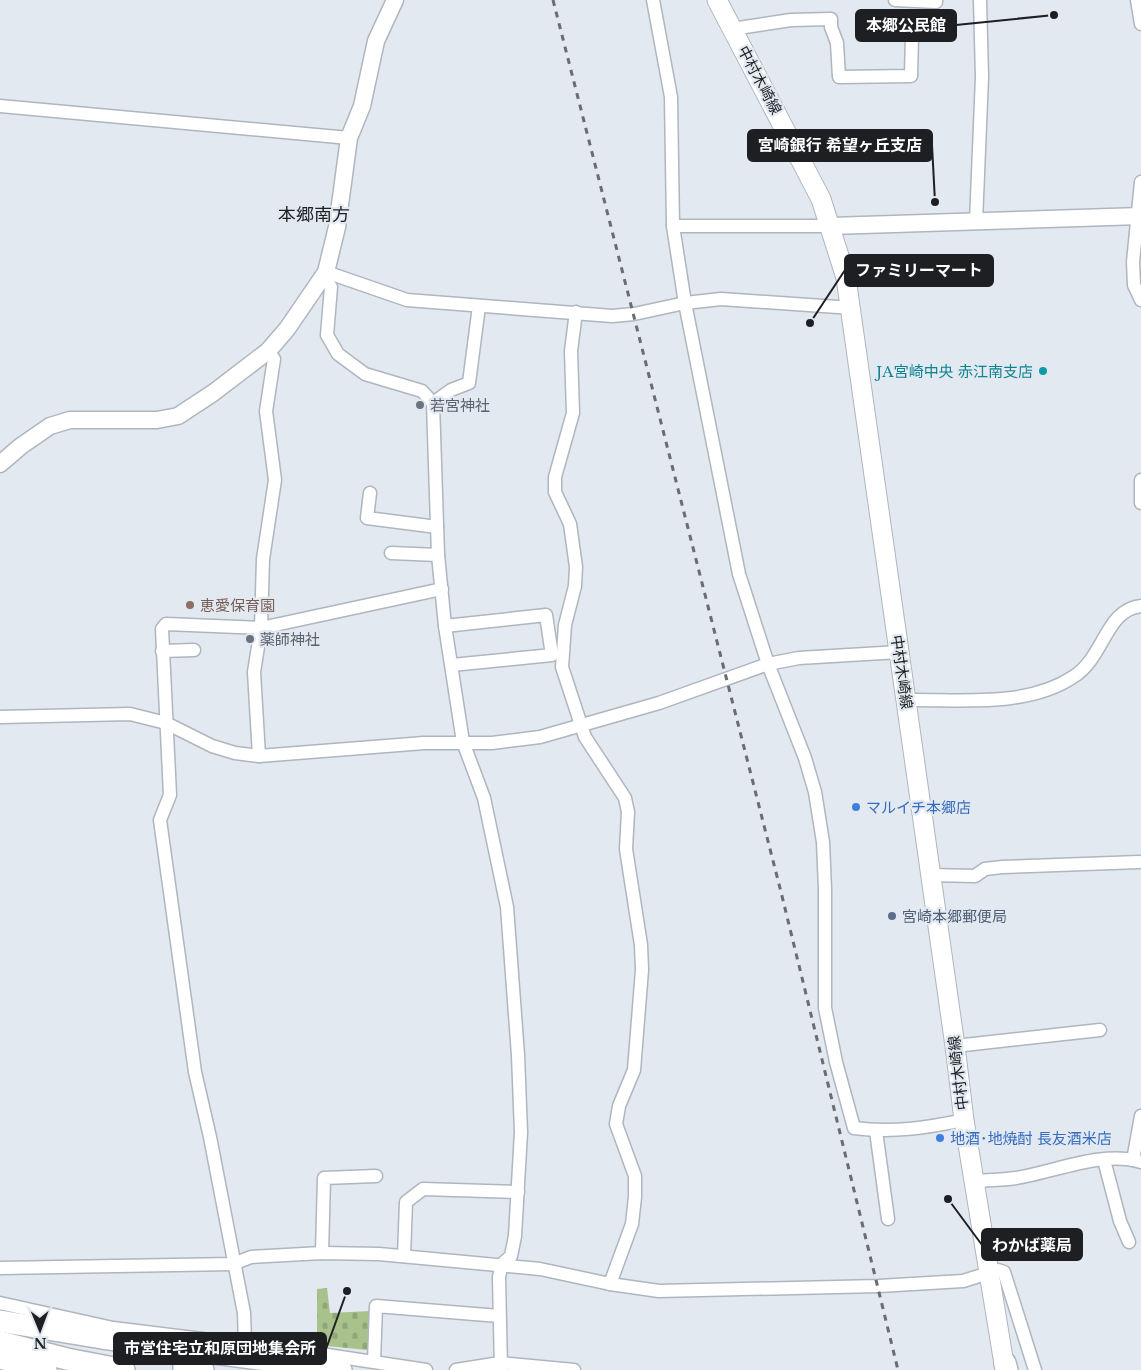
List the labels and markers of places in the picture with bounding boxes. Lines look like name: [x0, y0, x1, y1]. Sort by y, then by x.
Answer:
callout: 本郷公民館: [856, 10, 956, 41]
callout: 宮崎銀行 希望ヶ丘支店: [748, 130, 932, 161]
callout: ファミリーマート: [845, 255, 993, 286]
place label: JA宮崎中央 赤江南支店: [874, 362, 1033, 381]
marker: JA宮崎中央 赤江南支店: [1037, 365, 1049, 377]
place label: 若宮神社: [430, 396, 490, 415]
marker: 若宮神社: [414, 399, 426, 411]
place label: 恵愛保育園: [200, 596, 275, 615]
marker: 恵愛保育園: [184, 599, 196, 611]
place label: 薬師神社: [260, 630, 320, 649]
marker: 薬師神社: [244, 633, 256, 645]
place label: マルイチ本郷店: [866, 798, 971, 817]
marker: マルイチ本郷店: [850, 801, 862, 813]
place label: 宮崎本郷郵便局: [902, 907, 1007, 926]
marker: 宮崎本郷郵便局: [886, 910, 898, 922]
place label: 地酒･地焼酎 長友酒米店: [950, 1129, 1112, 1148]
marker: 地酒･地焼酎 長友酒米店: [934, 1132, 946, 1144]
callout: わかば薬局: [982, 1229, 1082, 1260]
callout: 市営住宅立和原団地集会所: [114, 1333, 326, 1364]

